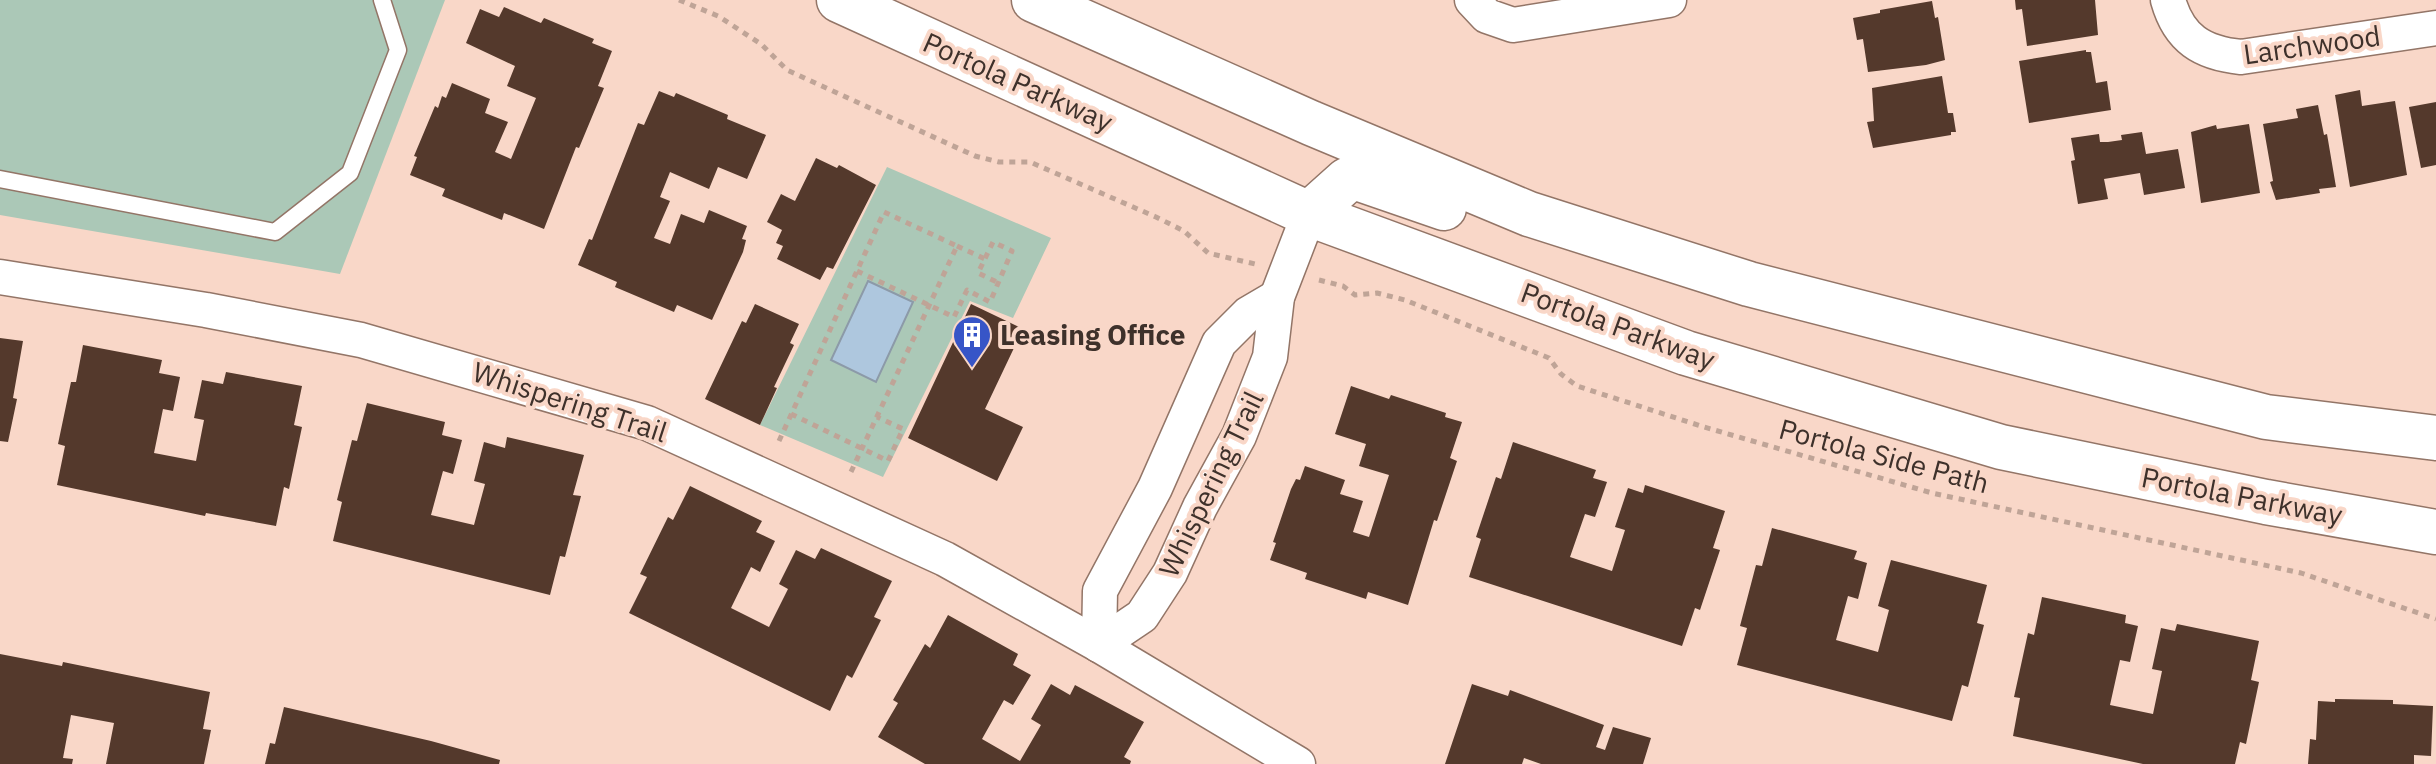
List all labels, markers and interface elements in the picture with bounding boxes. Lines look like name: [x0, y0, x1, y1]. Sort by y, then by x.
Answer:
street label: Larchwood: [2241, 17, 2383, 72]
street label: Portola Parkway: [918, 23, 1119, 140]
street label: Portola Parkway: [1516, 273, 1720, 378]
building icon: Leasing Office: [951, 314, 993, 369]
place label: Leasing Office: [1000, 316, 1186, 353]
street label: Whispering Trail: [468, 353, 672, 450]
street label: Whispering Trail: [1150, 385, 1271, 583]
street label: Portola Side Path: [1775, 410, 1993, 501]
street label: Portola Parkway: [2139, 458, 2346, 533]

